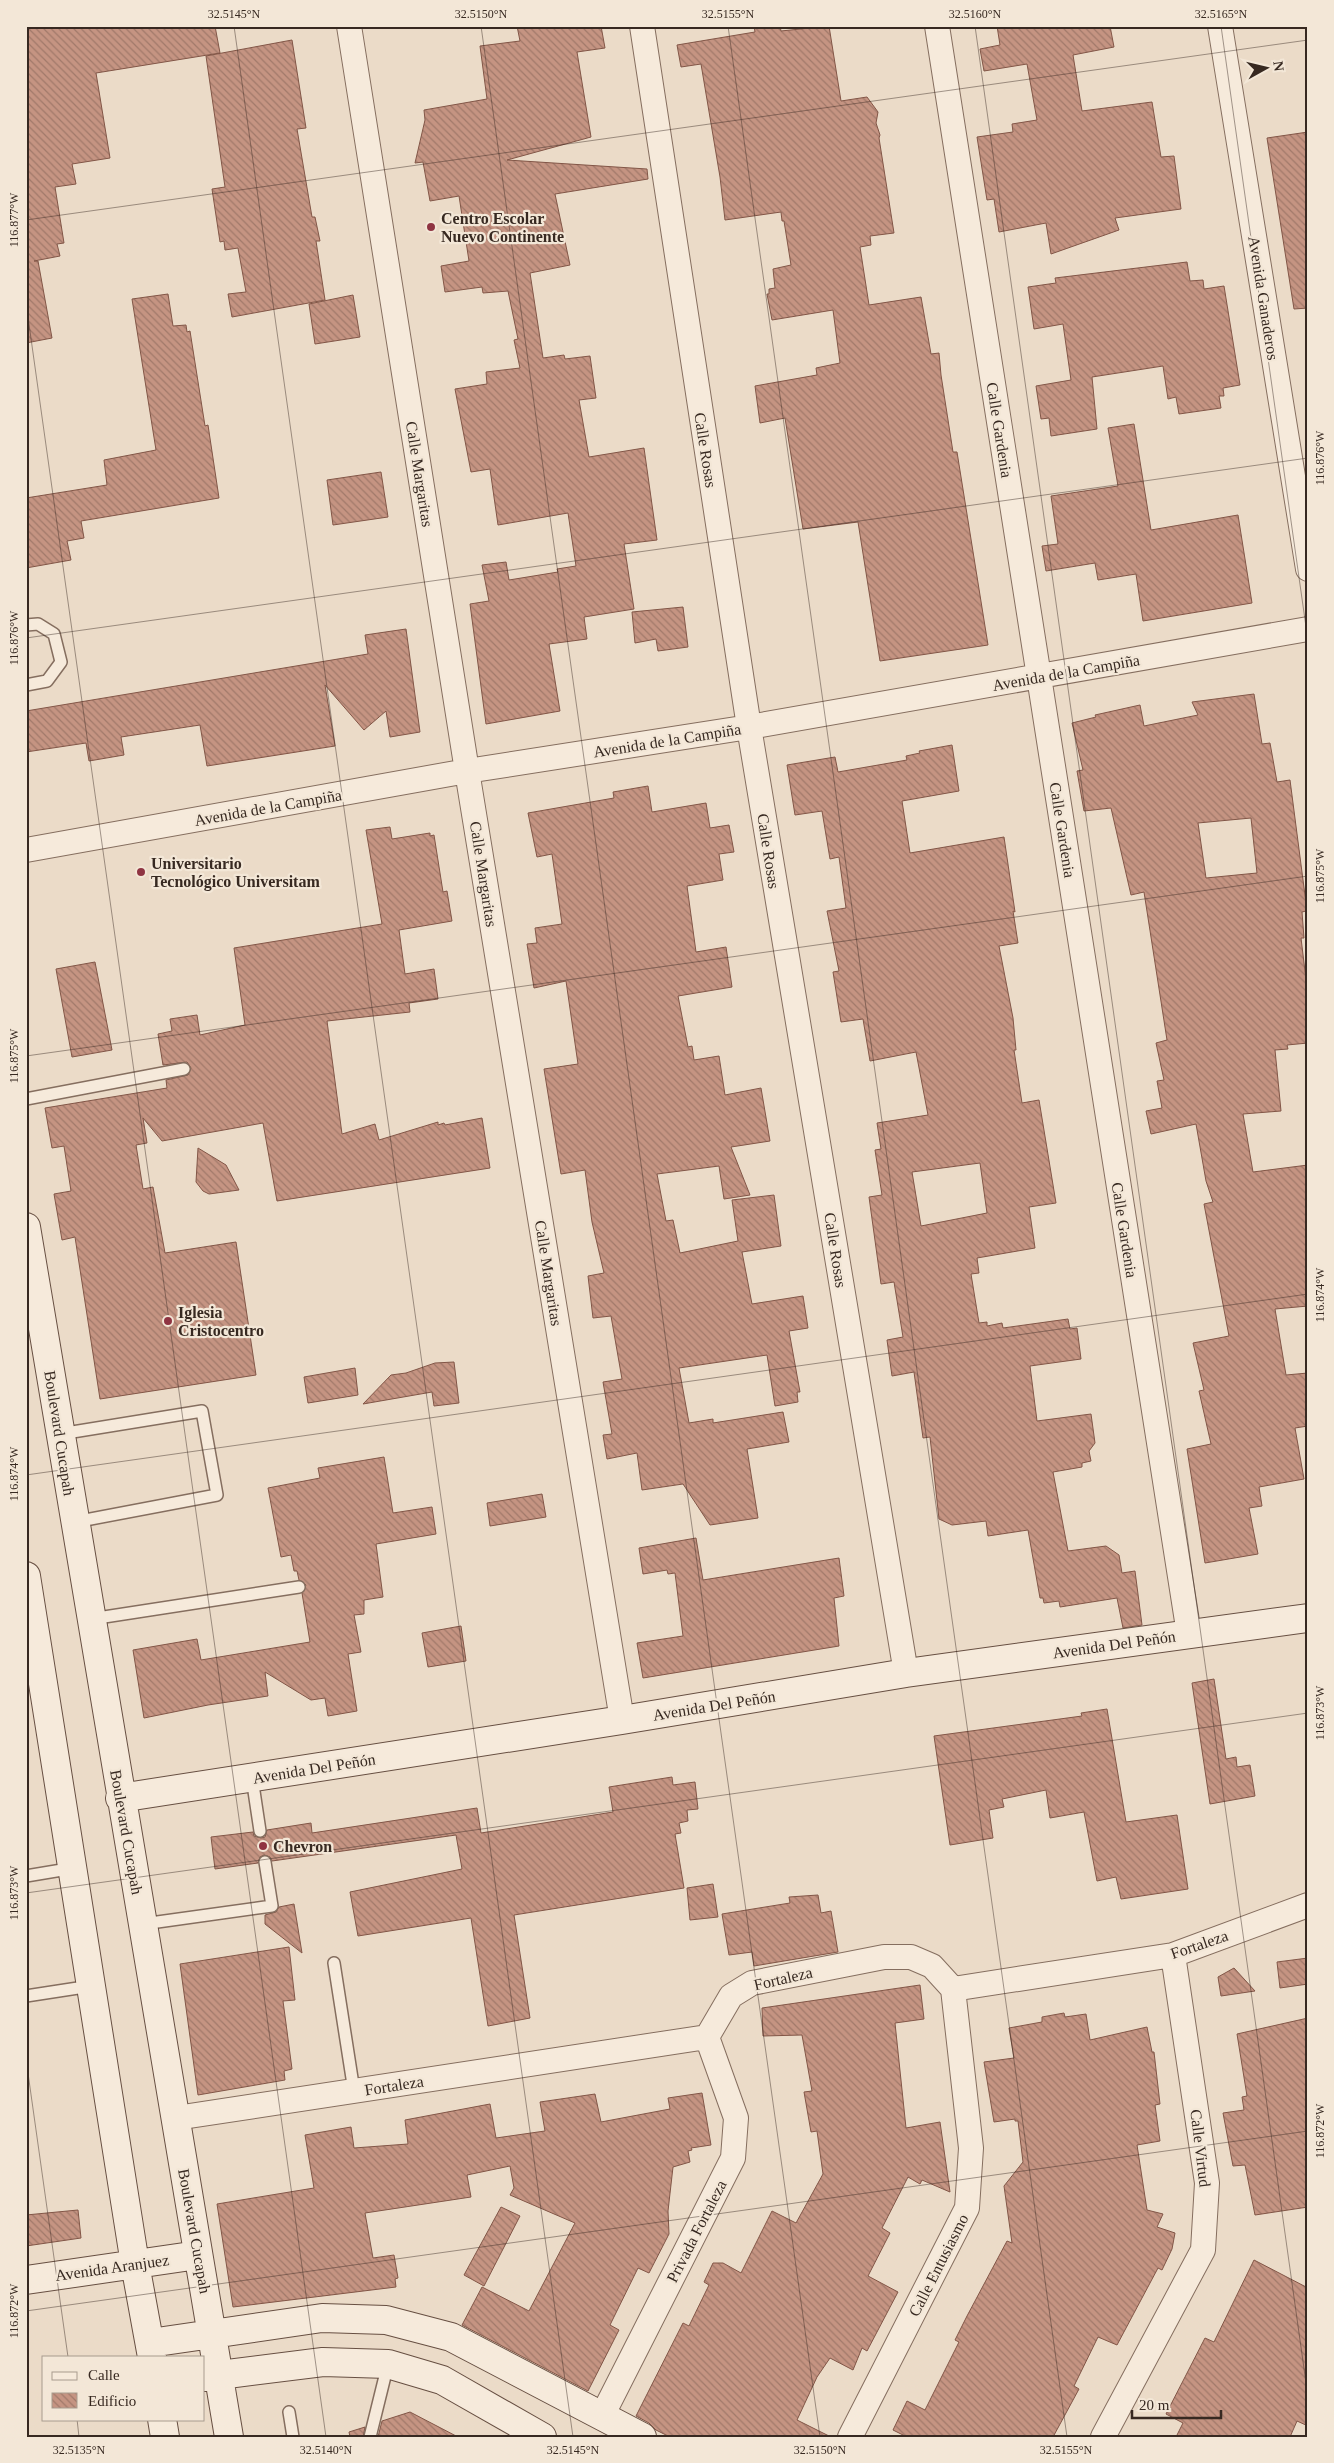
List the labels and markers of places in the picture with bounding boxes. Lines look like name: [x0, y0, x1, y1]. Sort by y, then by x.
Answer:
place label: Centro Escolar Nuevo Continente: [441, 210, 564, 245]
marker: Centro Escolar Nuevo Continente: [425, 221, 437, 233]
place label: Universitario Tecnológico Universitam: [151, 855, 320, 891]
marker: Universitario Tecnológico Universitam: [135, 866, 147, 878]
place label: Iglesia Cristocentro: [178, 1304, 264, 1339]
marker: Iglesia Cristocentro: [162, 1315, 174, 1327]
place label: Chevron: [273, 1838, 332, 1855]
marker: Chevron: [257, 1840, 269, 1852]

